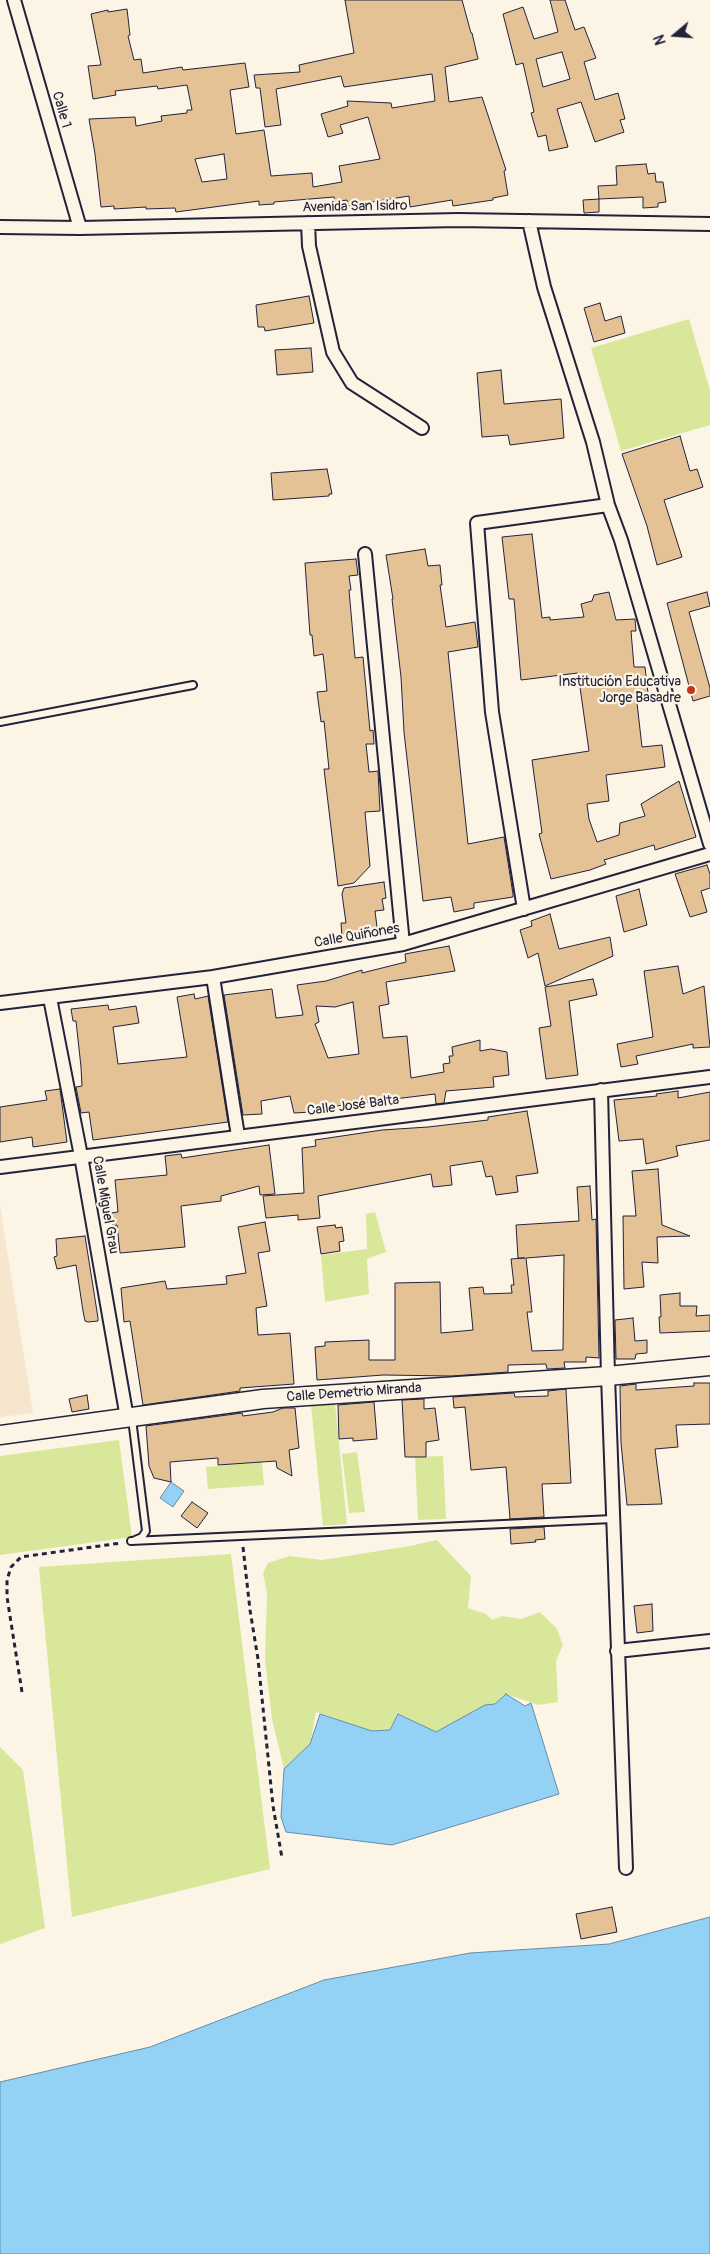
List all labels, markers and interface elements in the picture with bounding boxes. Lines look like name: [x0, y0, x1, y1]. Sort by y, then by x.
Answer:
north arrow: [650, 10, 700, 60]
text: N: [651, 33, 670, 47]
street label: Calle 1: [48, 90, 74, 130]
street label: Avenida San Isidro: [302, 198, 408, 216]
place label: Institución Educativa Jorge Basadre: [558, 674, 681, 706]
marker: Institución Educativa Jorge Basadre: [685, 684, 697, 696]
street label: Calle Quiñones: [313, 920, 401, 952]
street label: Calle José Balta: [306, 1092, 400, 1120]
street label: Calle Miguel Grau: [88, 1155, 122, 1255]
street label: Calle Demetrio Miranda: [286, 1380, 422, 1406]

